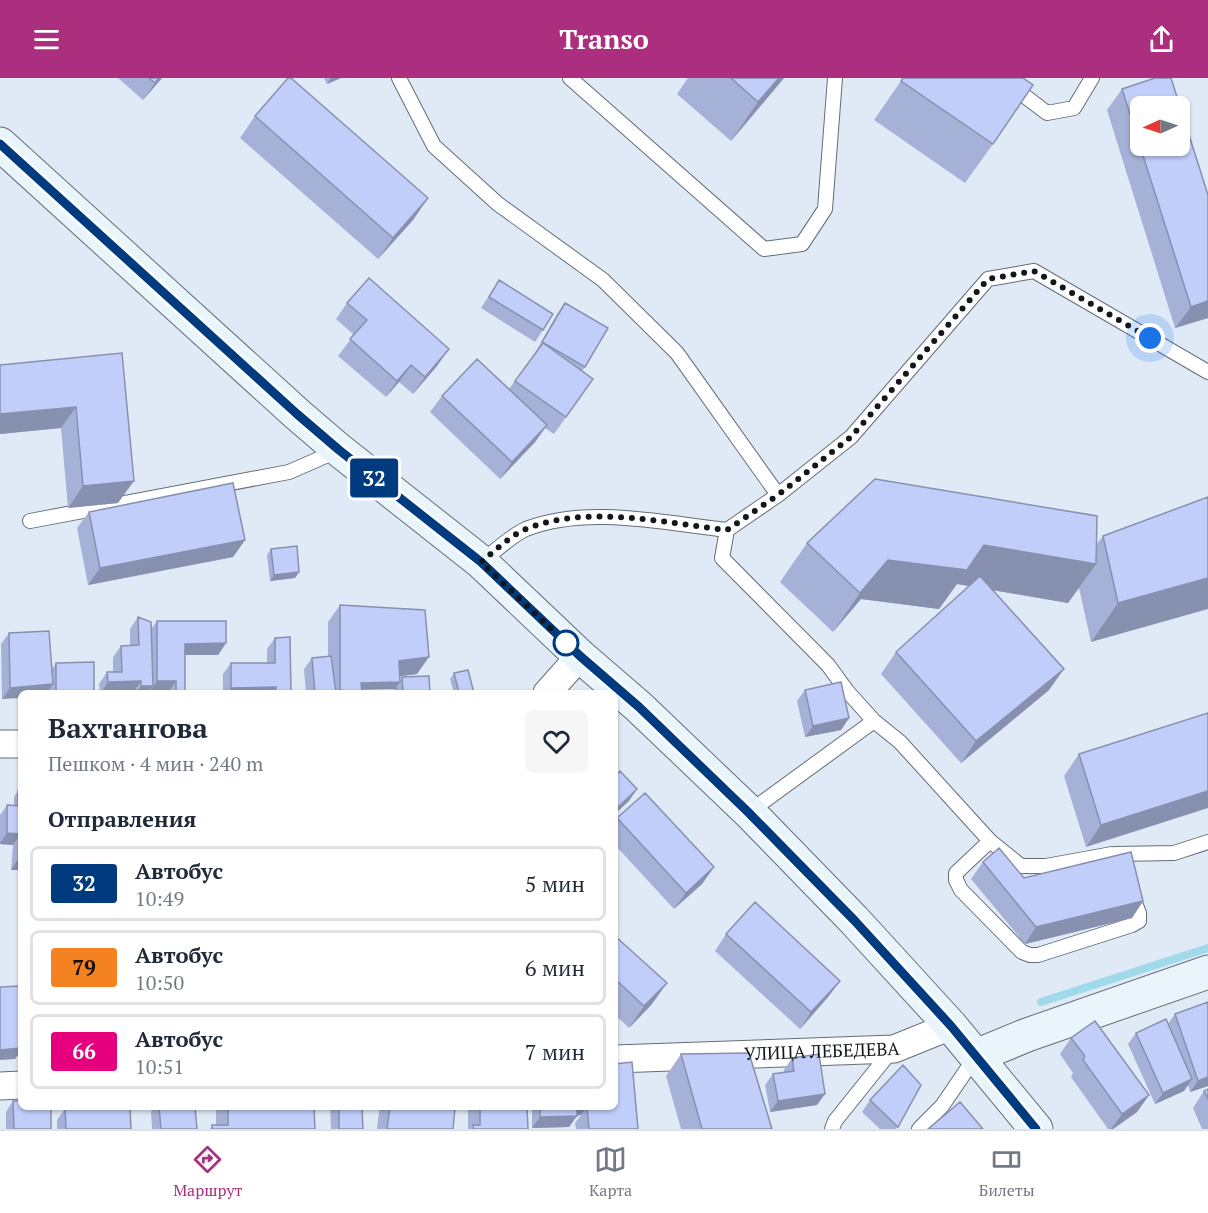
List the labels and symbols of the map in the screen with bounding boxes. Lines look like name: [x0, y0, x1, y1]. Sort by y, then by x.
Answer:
north arrow: [1130, 96, 1190, 156]
your location: [1135, 323, 1165, 353]
line badge: 32: [347, 458, 401, 498]
unlabelled marker: [553, 630, 579, 656]
street label: УЛИЦА ЛЕБЕДЕВА: [744, 1036, 901, 1065]

